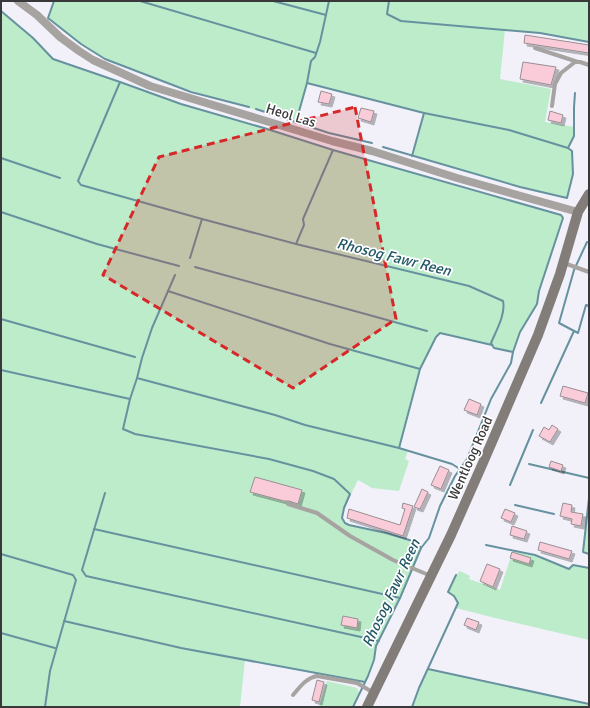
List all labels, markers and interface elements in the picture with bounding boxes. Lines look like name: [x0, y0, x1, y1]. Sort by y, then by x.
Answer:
street label: Heol Las: [264, 100, 318, 131]
water label: Rhosog Fawr Reen: [335, 234, 454, 280]
street label: Wentloog Road: [444, 414, 496, 503]
water label: Rhosog Fawr Reen: [358, 535, 424, 650]

